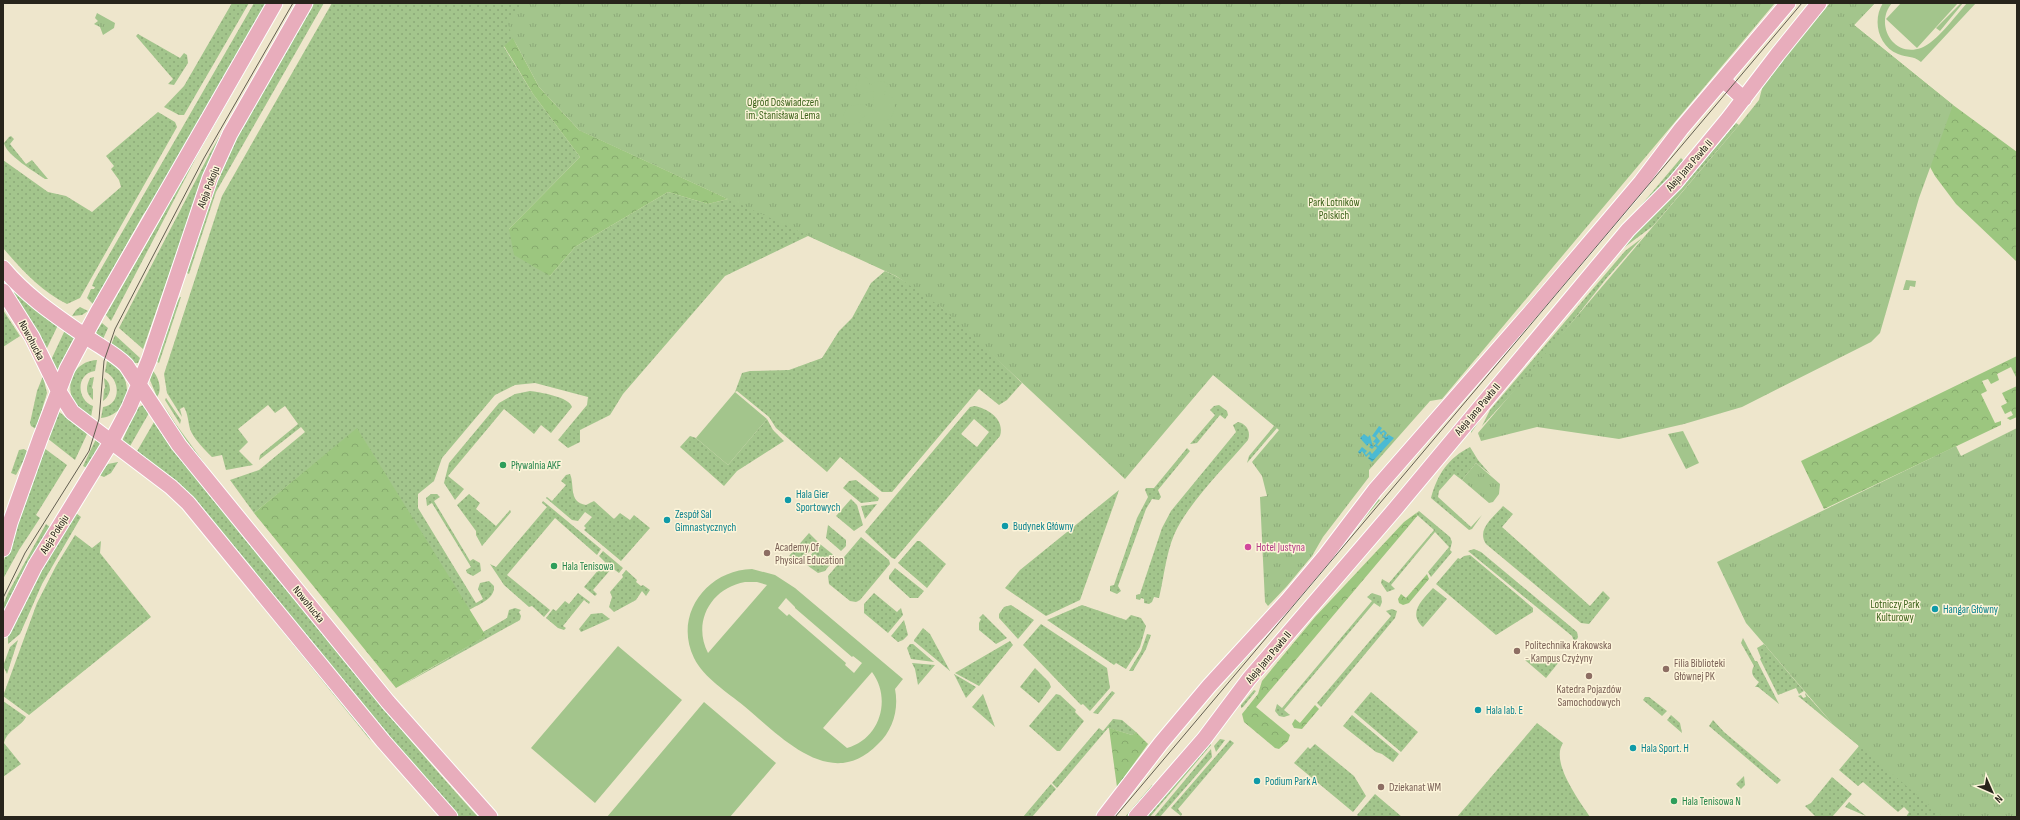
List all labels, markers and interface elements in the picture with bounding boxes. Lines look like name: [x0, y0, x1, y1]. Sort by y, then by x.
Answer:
park label: Ogród Doświadczeń im. Stanisława Lema: [746, 96, 820, 122]
street label: Aleja Jana Pawła II: [1663, 137, 1715, 194]
street label: Aleja Pokoju: [194, 164, 222, 211]
park label: Park Lotników Polskich: [1308, 196, 1360, 222]
street label: Nowohucka: [16, 318, 47, 362]
street label: Aleja Jana Pawła II: [1451, 381, 1503, 439]
place label: Pływalnia AKF: [511, 459, 561, 472]
marker: Pływalnia AKF: [498, 460, 508, 470]
place label: Hala Gier Sportowych: [796, 488, 841, 514]
marker: Hala Gier Sportowych: [783, 495, 793, 505]
place label: Zespół Sal Gimnastycznych: [675, 508, 737, 534]
street label: Aleja Pokoju: [37, 512, 72, 557]
marker: Zespół Sal Gimnastycznych: [662, 515, 672, 525]
place label: Budynek Główny: [1013, 520, 1074, 533]
marker: Budynek Główny: [1000, 521, 1010, 531]
place label: Academy Of Physical Education: [774, 541, 844, 567]
place label: Hotel Justyna: [1256, 541, 1305, 554]
marker: Hotel Justyna: [1243, 542, 1253, 552]
marker: Academy Of Physical Education: [762, 548, 772, 558]
place label: Hala Tenisowa: [562, 560, 614, 573]
marker: Hala Tenisowa: [549, 561, 559, 571]
street label: Nowohucka: [290, 584, 327, 625]
park label: Lotniczy Park Kulturowy: [1870, 598, 1920, 624]
place label: Hangar Główny: [1943, 603, 1999, 616]
marker: Hangar Główny: [1930, 604, 1940, 614]
street label: Aleja Jana Pawła II: [1242, 629, 1294, 687]
place label: Politechnika Krakowska - Kampus Czyżyny: [1525, 639, 1612, 665]
marker: Politechnika Krakowska - Kampus Czyżyny: [1512, 646, 1522, 656]
place label: Filia Biblioteki Głównej PK: [1674, 657, 1725, 683]
marker: Filia Biblioteki Głównej PK: [1661, 664, 1671, 674]
marker: Katedra Pojazdów Samochodowych: [1584, 671, 1594, 681]
place label: Katedra Pojazdów Samochodowych: [1557, 683, 1621, 709]
place label: Hala lab. E: [1486, 704, 1523, 717]
marker: Hala lab. E: [1473, 705, 1483, 715]
place label: Hala Sport. H: [1641, 742, 1689, 755]
marker: Hala Sport. H: [1628, 743, 1638, 753]
north arrow: [1972, 772, 2012, 812]
place label: Podium Park A: [1265, 775, 1317, 788]
marker: Podium Park A: [1252, 776, 1262, 786]
place label: Dziekanat WM: [1389, 781, 1441, 794]
marker: Dziekanat WM: [1376, 782, 1386, 792]
text: N: [1992, 792, 2005, 805]
place label: Hala Tenisowa N: [1682, 795, 1741, 808]
marker: Hala Tenisowa N: [1669, 796, 1679, 806]

